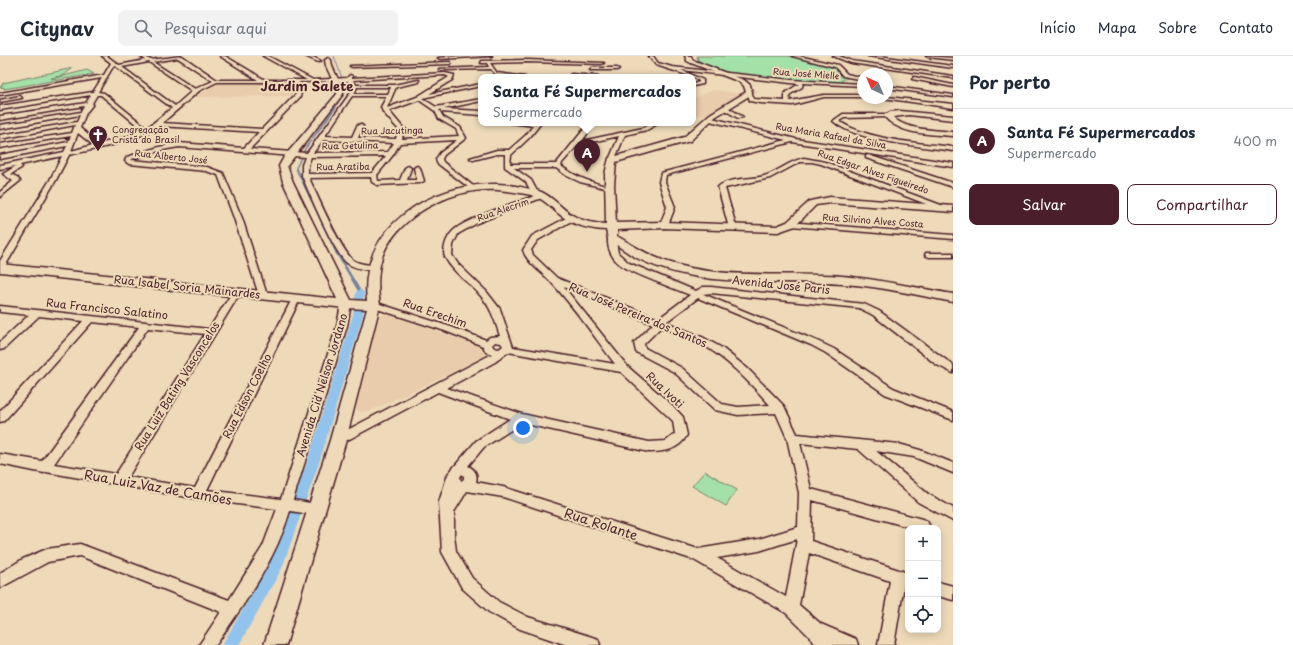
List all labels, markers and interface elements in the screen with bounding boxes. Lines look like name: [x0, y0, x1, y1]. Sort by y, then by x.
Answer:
search box: [118, 10, 398, 46]
text: Citynav: [20, 14, 94, 42]
text: Pesquisar aqui: [164, 16, 267, 39]
icon: search: [132, 17, 154, 39]
text: Início: [1040, 17, 1076, 38]
text: Mapa: [1098, 17, 1136, 38]
text: Sobre: [1158, 17, 1197, 38]
text: Contato: [1219, 17, 1273, 38]
street label: Rua José Mielle: [772, 64, 840, 82]
north arrow: [857, 68, 893, 104]
text: Por perto: [969, 69, 1050, 95]
popup: [478, 74, 696, 126]
district label: Jardim Salete: [261, 76, 353, 95]
text: Santa Fé Supermercados: [493, 79, 681, 102]
text: Supermercado: [493, 102, 582, 121]
street label: Rua Maria Rafael da Silva: [775, 118, 888, 152]
text: Santa Fé Supermercados: [1007, 120, 1195, 143]
place label: Congregação Cristã do Brasil: [112, 122, 180, 146]
street label: Rua Jacutinga: [361, 122, 424, 138]
church icon: Congregação Cristã do Brasil: [87, 124, 109, 152]
text: A: [977, 131, 987, 150]
text: 400 m: [1234, 131, 1277, 150]
street label: Rua Getulina: [321, 137, 379, 152]
pin: A: [574, 139, 600, 172]
text: Supermercado: [1007, 143, 1097, 162]
street label: Rua Alberto José: [134, 145, 209, 167]
street label: Rua Edgar Alves Figueiredo: [816, 145, 931, 197]
street label: Rua Aratiba: [316, 159, 370, 173]
button: Salvar: [969, 184, 1119, 225]
button: Compartilhar: [1127, 184, 1277, 225]
street label: Rua Alecrim: [475, 194, 530, 224]
street label: Rua Silvino Alves Costa: [822, 209, 925, 231]
street label: Rua Isabel Soria Mainardes: [113, 270, 261, 303]
street label: Avenida José Paris: [731, 271, 831, 298]
street label: Rua José Pereira dos Santos: [567, 278, 710, 351]
street label: Rua Francisco Salatino: [45, 294, 169, 323]
street label: Rua Erechim: [401, 294, 469, 331]
street label: Avenida Cid Nelson Jordano: [292, 311, 351, 459]
street label: Rua Luiz Bating Vasconcelos: [130, 318, 223, 454]
street label: Rua Edson Coelho: [218, 350, 275, 441]
street label: Rua Ivoti: [643, 368, 688, 412]
your location: [513, 418, 533, 438]
street label: Rua Luiz Vaz de Camões: [83, 464, 234, 509]
street label: Rua Rolante: [562, 503, 640, 544]
map controls: [905, 525, 941, 633]
button: +: [905, 525, 941, 561]
button: −: [905, 561, 941, 597]
button: locate: [905, 597, 941, 633]

